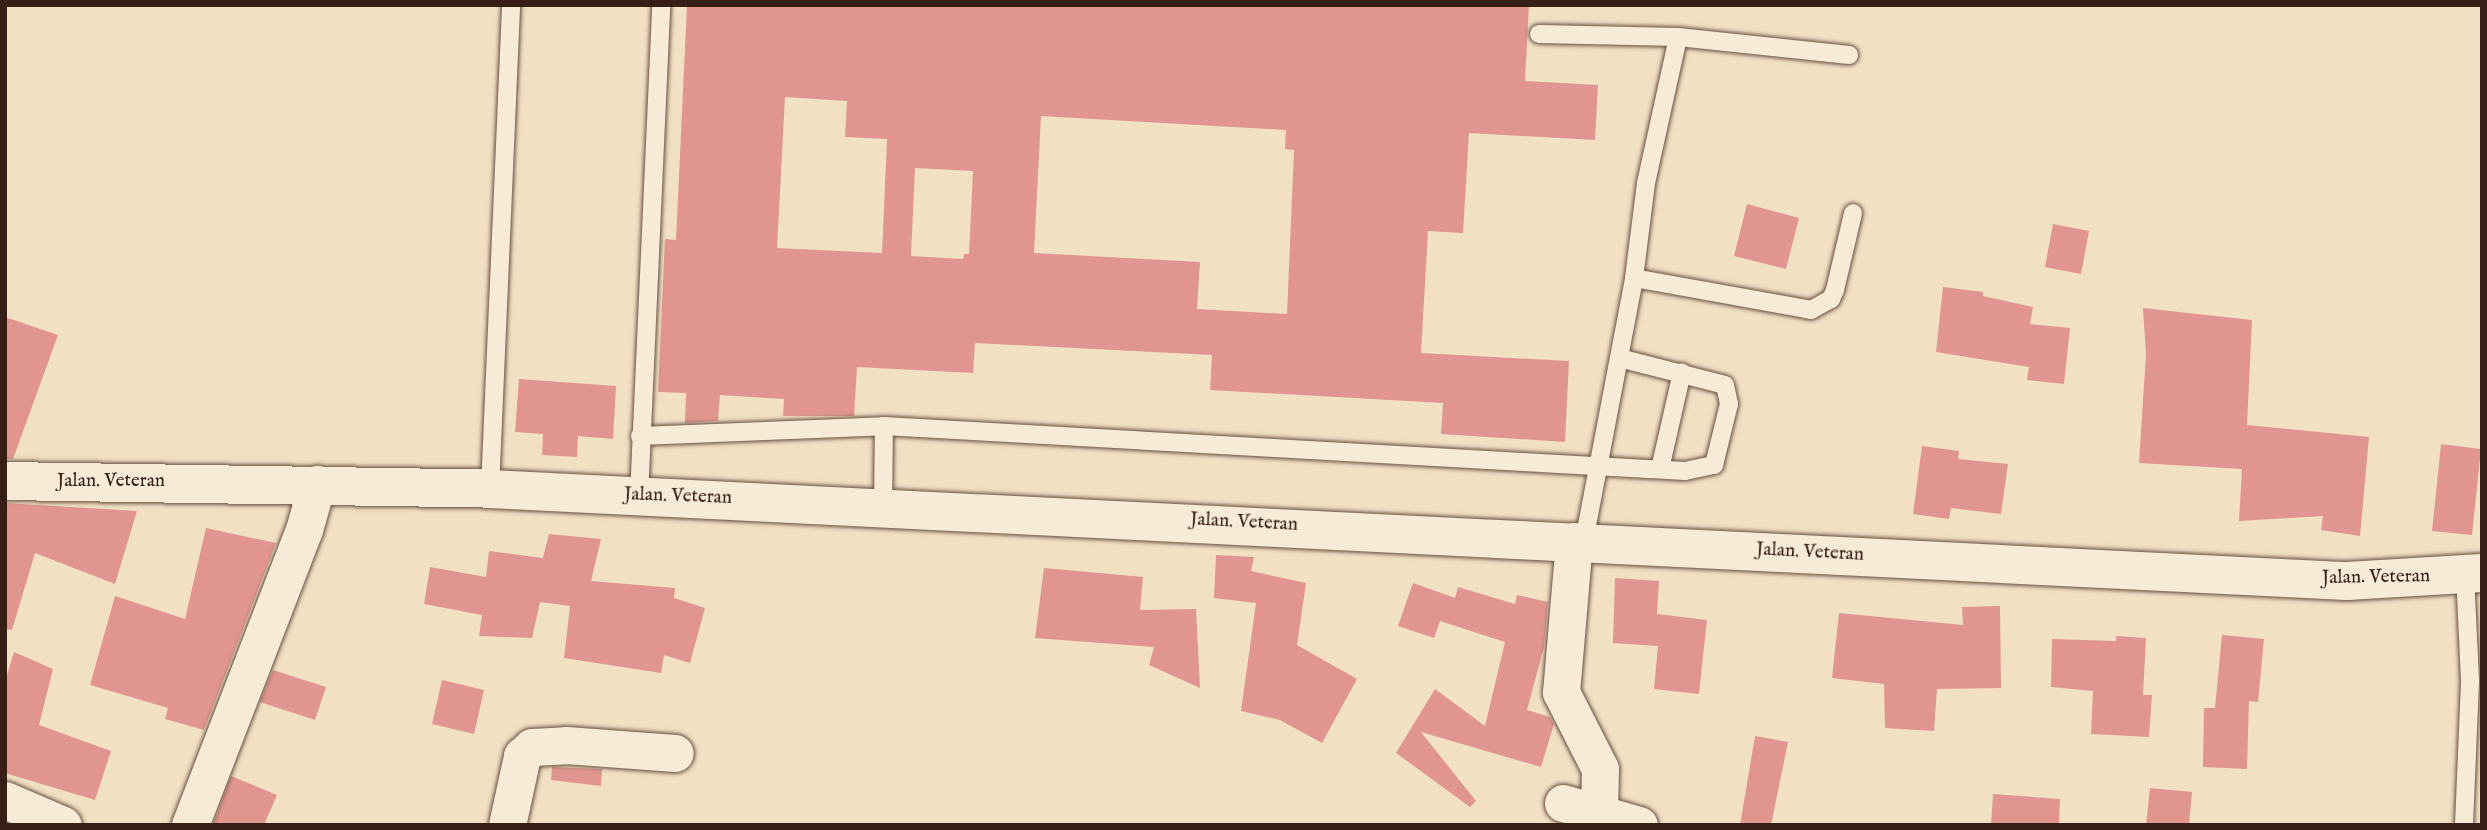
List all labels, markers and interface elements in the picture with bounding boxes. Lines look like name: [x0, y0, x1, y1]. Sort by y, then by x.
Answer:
street label: Jalan. Veteran: [57, 471, 165, 493]
street label: Jalan. Veteran: [624, 484, 732, 510]
street label: Jalan. Veteran: [1190, 509, 1298, 537]
street label: Jalan. Veteran: [1756, 539, 1864, 567]
street label: Jalan. Veteran: [2322, 566, 2430, 590]

